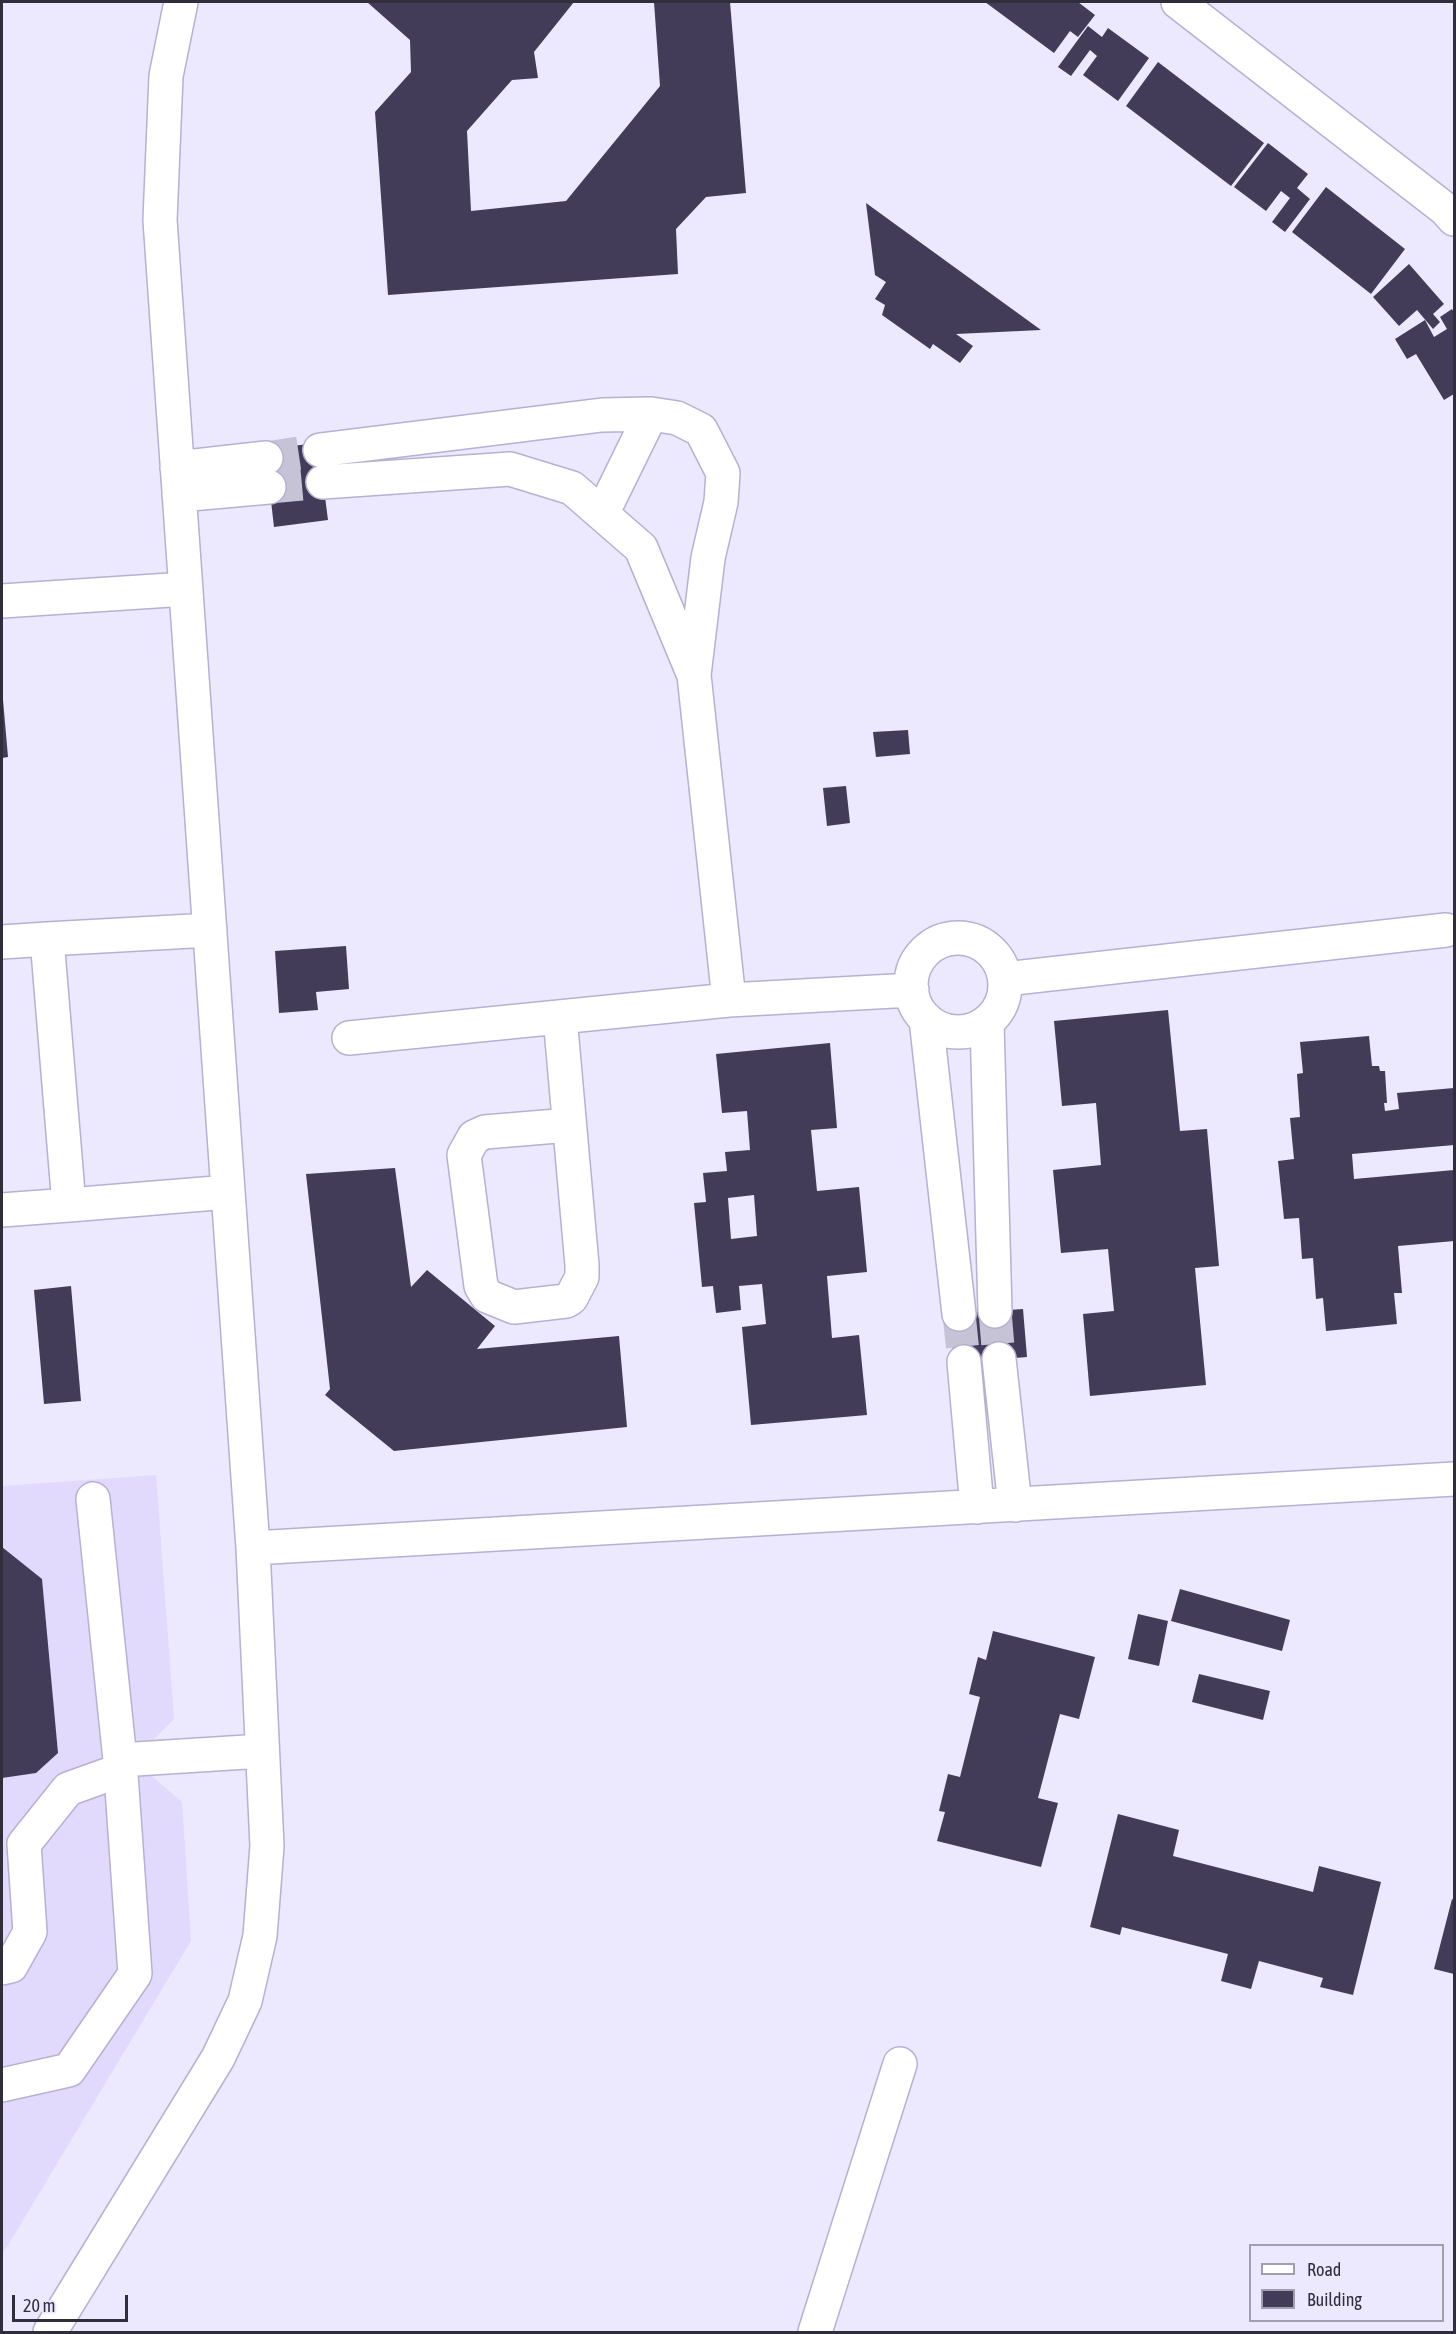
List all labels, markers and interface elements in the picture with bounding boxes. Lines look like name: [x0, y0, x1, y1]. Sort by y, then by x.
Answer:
legend: [1249, 2244, 1444, 2322]
text: Road: [1307, 2259, 1341, 2280]
scale bar: [15, 2283, 130, 2321]
text: Building: [1307, 2289, 1362, 2310]
text: 20 m: [23, 2295, 55, 2316]

